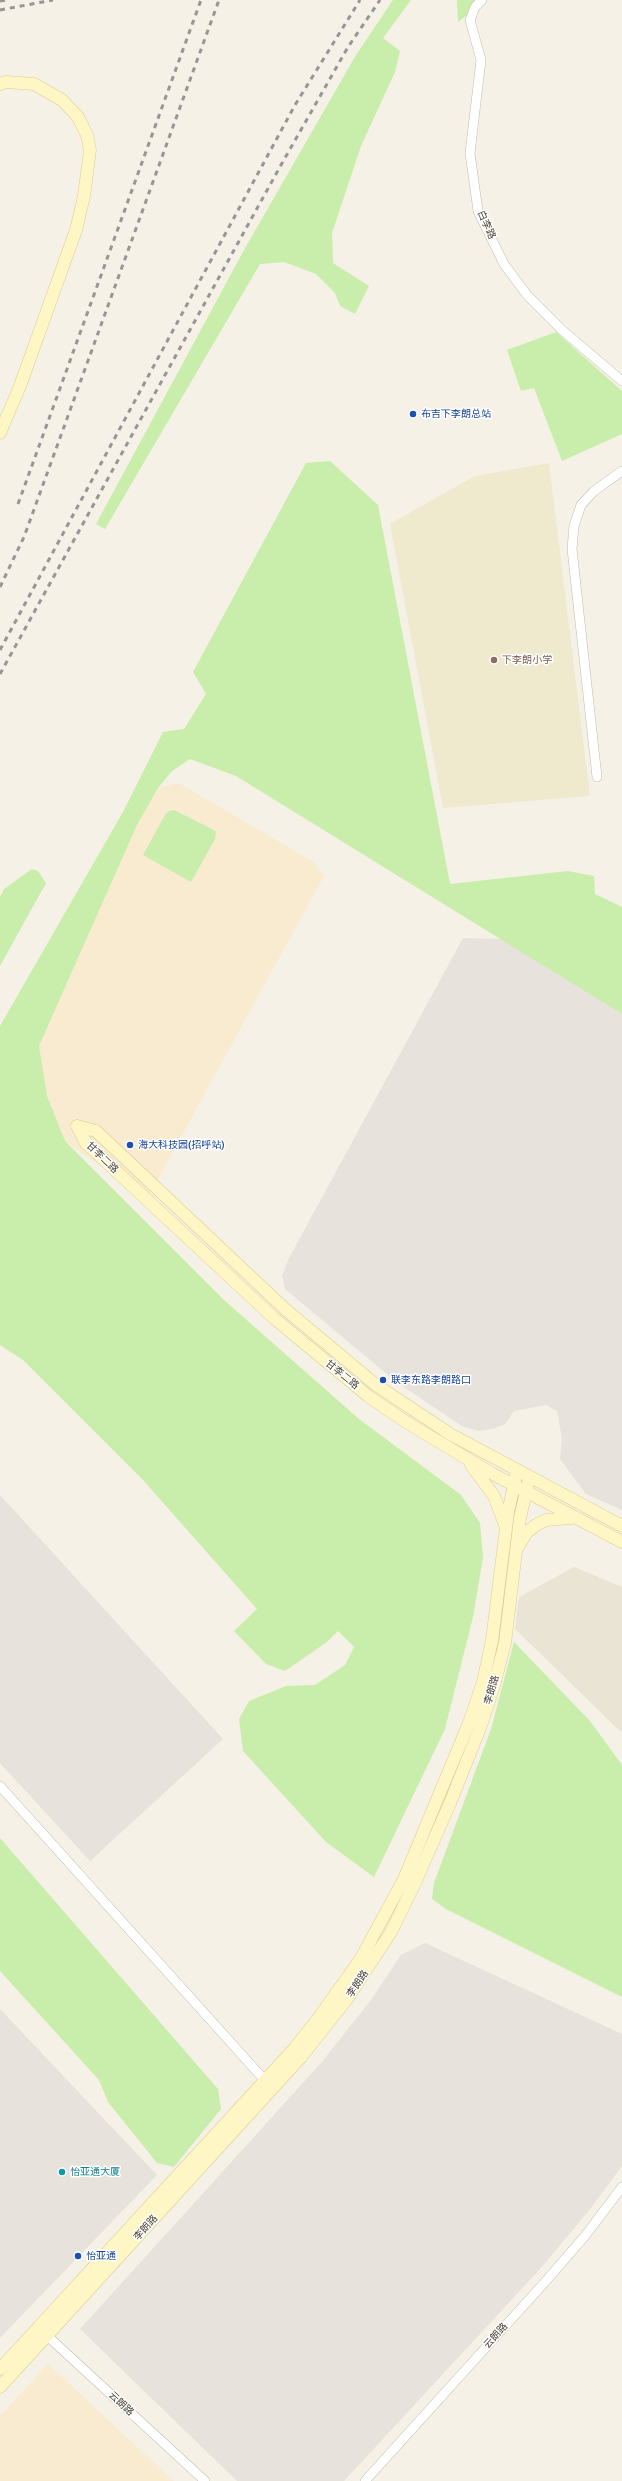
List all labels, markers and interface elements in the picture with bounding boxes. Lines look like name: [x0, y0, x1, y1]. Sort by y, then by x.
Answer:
street label: 白李路: [474, 209, 498, 241]
place label: 布吉下李朗总站: [421, 408, 491, 420]
marker: 布吉下李朗总站: [408, 409, 418, 419]
place label: 下李朗小学: [502, 654, 552, 666]
marker: 下李朗小学: [489, 655, 499, 665]
place label: 海大科技园(招呼站): [138, 1139, 225, 1151]
street label: 甘李二路: [83, 1140, 121, 1176]
marker: 海大科技园(招呼站): [125, 1140, 135, 1150]
street label: 甘李二路: [323, 1358, 361, 1392]
place label: 联李东路李朗路口: [391, 1374, 471, 1386]
marker: 联李东路李朗路口: [378, 1375, 388, 1385]
street label: 李朗路: [482, 1674, 502, 1706]
street label: 李朗路: [345, 1968, 371, 2000]
place label: 怡亚通大厦: [70, 2166, 120, 2178]
marker: 怡亚通大厦: [57, 2167, 67, 2177]
street label: 李朗路: [132, 2213, 160, 2243]
place label: 怡亚通: [86, 2250, 116, 2262]
marker: 怡亚通: [73, 2251, 83, 2261]
street label: 云朗路: [482, 2321, 510, 2351]
street label: 云朗路: [106, 2389, 136, 2419]

